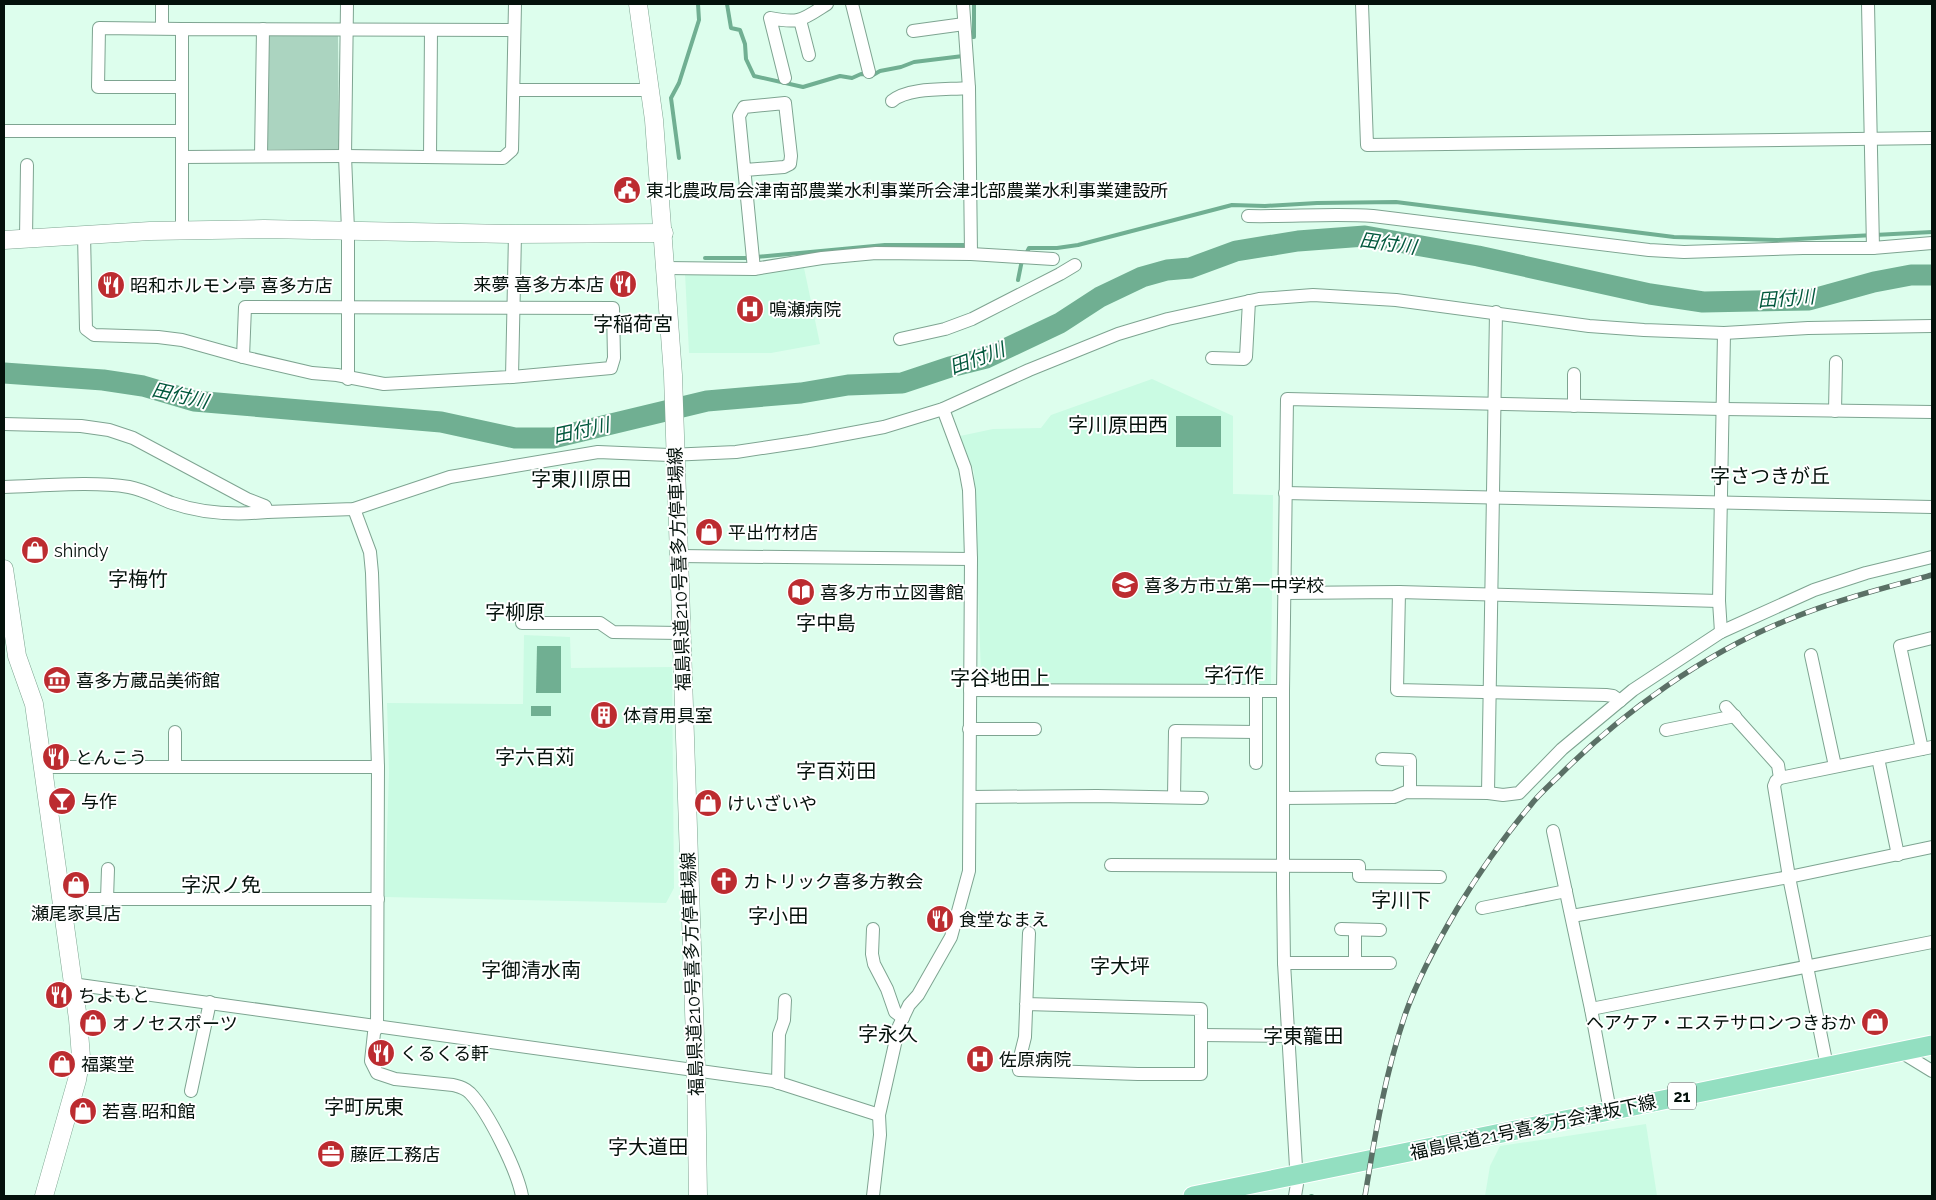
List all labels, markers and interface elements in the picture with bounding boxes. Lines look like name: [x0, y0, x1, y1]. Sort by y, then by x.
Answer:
public building icon: 東北農政局会津南部農業水利事業所会津北部農業水利事業建設所: [612, 175, 642, 205]
place label: 東北農政局会津南部農業水利事業所会津北部農業水利事業建設所: [646, 180, 1168, 201]
water label: 田付川: [1358, 228, 1420, 258]
restaurant icon: 来夢 喜多方本店: [608, 269, 638, 299]
restaurant icon: 昭和ホルモン亭 喜多方店: [96, 270, 126, 300]
place label: 来夢 喜多方本店: [473, 274, 604, 295]
place label: 昭和ホルモン亭 喜多方店: [130, 275, 333, 296]
water label: 田付川: [1757, 285, 1817, 311]
hospital icon: 鳴瀬病院: [735, 294, 765, 324]
place label: 鳴瀬病院: [769, 299, 841, 320]
district label: 字稲荷宮: [593, 312, 673, 336]
water label: 田付川: [946, 337, 1009, 378]
water label: 田付川: [150, 378, 212, 413]
water label: 田付川: [551, 413, 613, 447]
district label: 字川原田西: [1068, 413, 1168, 437]
street label: 福島県道210号喜多方停車場線: [664, 447, 694, 691]
district label: 字さつきが丘: [1710, 464, 1830, 488]
district label: 字東川原田: [531, 467, 631, 491]
shop icon: 平出竹材店: [694, 517, 724, 547]
place label: 平出竹材店: [728, 522, 818, 543]
shop icon: shindy: [20, 535, 50, 565]
place label: shindy: [54, 540, 109, 561]
district label: 字梅竹: [108, 567, 168, 591]
school or university icon: 喜多方市立第一中学校: [1110, 570, 1140, 600]
place label: 喜多方市立第一中学校: [1144, 575, 1324, 596]
library icon: 喜多方市立図書館: [786, 577, 816, 607]
place label: 喜多方市立図書館: [820, 582, 964, 603]
district label: 字柳原: [485, 600, 545, 624]
district label: 字中島: [796, 611, 856, 635]
district label: 字行作: [1204, 663, 1264, 687]
museum icon: 喜多方蔵品美術館: [42, 665, 72, 695]
district label: 字谷地田上: [950, 666, 1050, 690]
place label: 喜多方蔵品美術館: [76, 670, 220, 691]
building icon: 体育用具室: [589, 700, 619, 730]
place label: 体育用具室: [623, 705, 713, 726]
restaurant icon: とんこう: [41, 742, 71, 772]
district label: 字六百苅: [495, 745, 575, 769]
place label: とんこう: [75, 747, 147, 768]
district label: 字百苅田: [796, 759, 876, 783]
bar icon: 与作: [47, 786, 77, 816]
shop icon: けいざいや: [693, 788, 723, 818]
place label: 与作: [81, 791, 117, 812]
place label: けいざいや: [727, 793, 817, 814]
street label: 福島県道210号喜多方停車場線: [677, 852, 707, 1096]
church icon: カトリック喜多方教会: [709, 866, 739, 896]
shop icon: 瀬尾家具店: [61, 870, 91, 900]
place label: カトリック喜多方教会: [743, 871, 923, 892]
district label: 字沢ノ免: [181, 873, 261, 897]
district label: 字川下: [1371, 888, 1431, 912]
place label: 瀬尾家具店: [31, 903, 121, 924]
district label: 字小田: [748, 904, 808, 928]
restaurant icon: 食堂なまえ: [925, 904, 955, 934]
place label: 食堂なまえ: [959, 909, 1049, 930]
district label: 字大坪: [1090, 954, 1150, 978]
district label: 字御清水南: [481, 958, 581, 982]
restaurant icon: ちよもと: [44, 980, 74, 1010]
place label: ちよもと: [78, 985, 150, 1006]
shop icon: ヘアケア・エステサロンつきおか: [1860, 1007, 1890, 1037]
shop icon: オノセスポーツ: [78, 1008, 108, 1038]
place label: ヘアケア・エステサロンつきおか: [1586, 1012, 1856, 1033]
place label: オノセスポーツ: [112, 1013, 238, 1034]
district label: 字永久: [858, 1022, 918, 1046]
district label: 字東籠田: [1263, 1024, 1343, 1048]
restaurant icon: くるくる軒: [366, 1038, 396, 1068]
place label: くるくる軒: [400, 1043, 489, 1064]
hospital icon: 佐原病院: [965, 1044, 995, 1074]
shop icon: 福薬堂: [47, 1049, 77, 1079]
place label: 佐原病院: [999, 1049, 1071, 1070]
place label: 福薬堂: [81, 1054, 135, 1075]
road number: 21: [1668, 1082, 1696, 1110]
street label: 福島県道21号喜多方会津坂下線: [1408, 1091, 1658, 1163]
district label: 字町尻東: [324, 1095, 404, 1119]
shop icon: 若喜.昭和館: [68, 1096, 98, 1126]
place label: 若喜.昭和館: [102, 1101, 195, 1122]
district label: 字大道田: [608, 1135, 688, 1159]
office icon: 藤匠工務店: [316, 1139, 346, 1169]
place label: 藤匠工務店: [350, 1144, 440, 1165]

